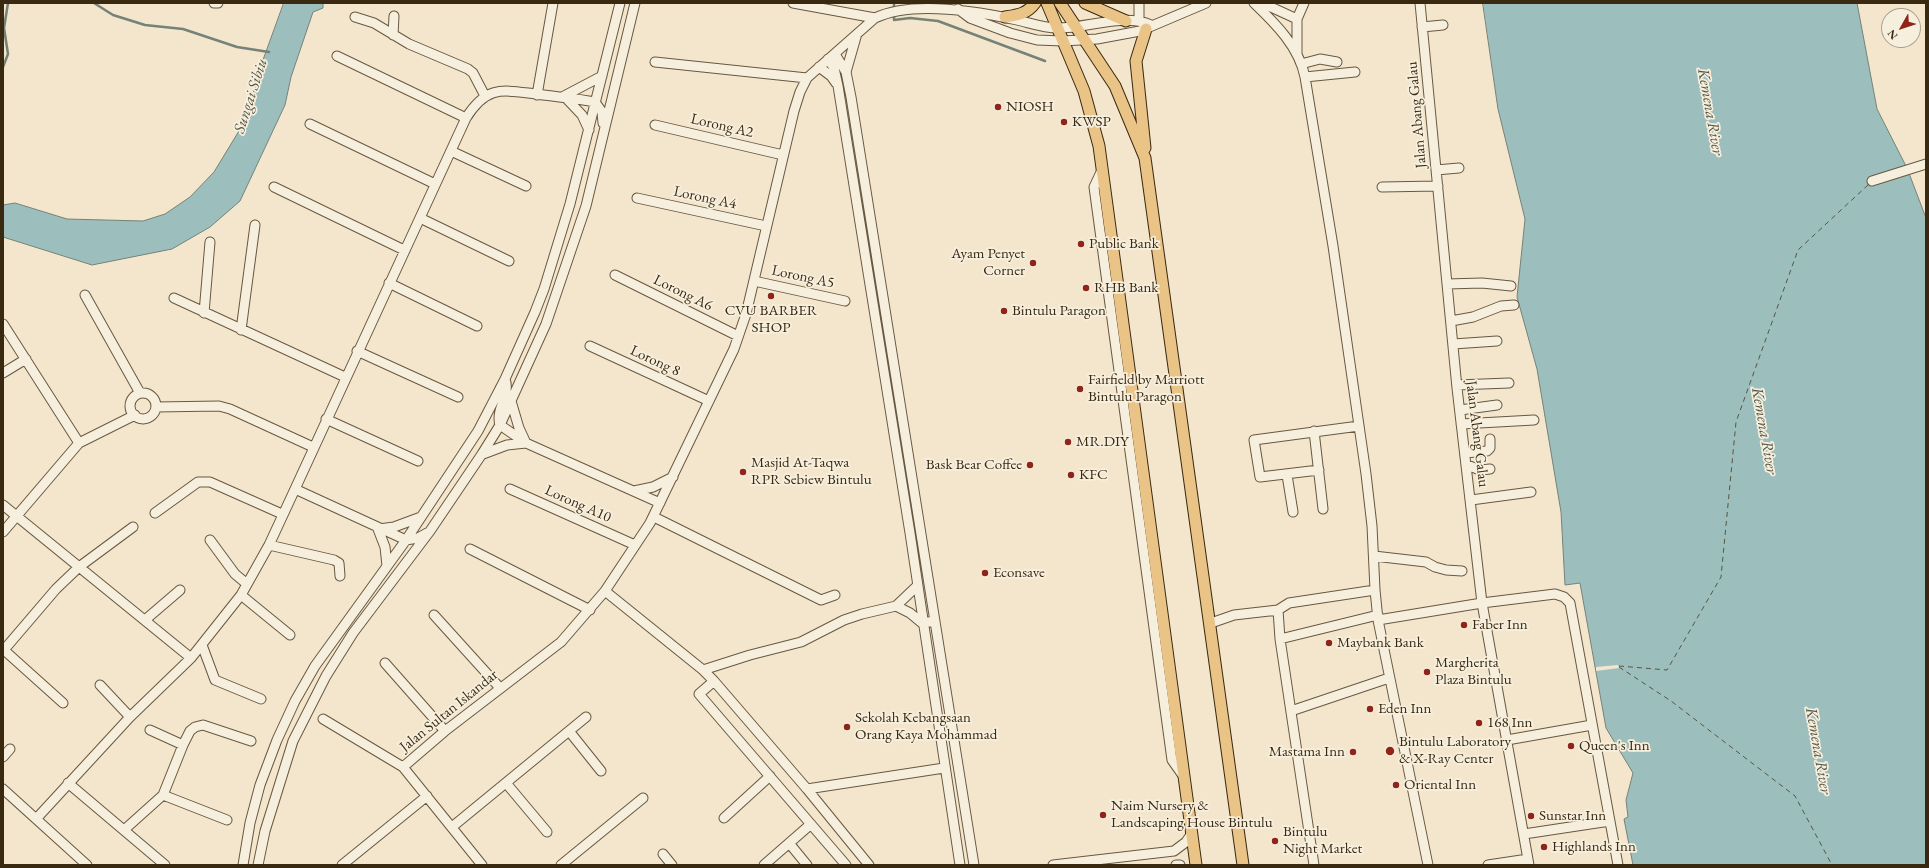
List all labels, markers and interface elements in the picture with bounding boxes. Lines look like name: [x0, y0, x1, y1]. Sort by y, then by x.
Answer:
north arrow: [1881, 8, 1921, 48]
text: N: [1884, 27, 1901, 43]
water label: Sungai Sibiu: [230, 56, 272, 136]
street label: Jalan Abang Galau: [1403, 61, 1431, 169]
water label: Kemena River: [1693, 67, 1727, 157]
place label: NIOSH: [1006, 98, 1054, 116]
marker: NIOSH: [993, 102, 1003, 112]
street label: Lorong A2: [689, 110, 755, 142]
place label: KWSP: [1072, 113, 1111, 131]
marker: KWSP: [1059, 117, 1069, 127]
street label: Lorong A4: [672, 183, 738, 213]
place label: Public Bank: [1089, 235, 1159, 253]
marker: Public Bank: [1076, 239, 1086, 249]
place label: Ayam Penyet Corner: [951, 245, 1025, 280]
marker: Ayam Penyet Corner: [1028, 258, 1038, 268]
street label: Lorong A5: [770, 262, 836, 292]
street label: Lorong A6: [650, 271, 716, 315]
place label: RHB Bank: [1094, 279, 1158, 297]
marker: RHB Bank: [1081, 283, 1091, 293]
marker: CVU BARBER SHOP: [766, 291, 776, 301]
place label: CVU BARBER SHOP: [725, 302, 817, 337]
place label: Bintulu Paragon: [1012, 302, 1106, 320]
marker: Bintulu Paragon: [999, 306, 1009, 316]
street label: Lorong 8: [627, 342, 683, 380]
place label: Fairfield by Marriott Bintulu Paragon: [1088, 371, 1204, 406]
street label: Jalan Abang Galau: [1462, 380, 1492, 488]
marker: Fairfield by Marriott Bintulu Paragon: [1075, 384, 1085, 394]
water label: Kemena River: [1747, 386, 1781, 476]
place label: MR.DIY: [1076, 433, 1129, 451]
marker: MR.DIY: [1063, 437, 1073, 447]
place label: Masjid At-Taqwa RPR Sebiew Bintulu: [751, 454, 872, 489]
place label: Bask Bear Coffee: [926, 456, 1022, 474]
marker: Bask Bear Coffee: [1025, 460, 1035, 470]
place label: KFC: [1079, 466, 1108, 484]
marker: Masjid At-Taqwa RPR Sebiew Bintulu: [738, 467, 748, 477]
marker: KFC: [1066, 470, 1076, 480]
street label: Lorong A10: [542, 481, 614, 527]
place label: Econsave: [993, 564, 1045, 582]
marker: Econsave: [980, 568, 990, 578]
place label: Faber Inn: [1472, 616, 1528, 634]
marker: Faber Inn: [1459, 620, 1469, 630]
place label: Maybank Bank: [1337, 634, 1424, 652]
marker: Maybank Bank: [1324, 638, 1334, 648]
place label: Margherita Plaza Bintulu: [1435, 654, 1512, 689]
street label: Jalan Sultan Iskandar: [396, 666, 502, 756]
marker: Margherita Plaza Bintulu: [1422, 667, 1432, 677]
place label: Eden Inn: [1378, 700, 1431, 718]
marker: Eden Inn: [1365, 704, 1375, 714]
water label: Kemena River: [1801, 706, 1835, 796]
place label: Sekolah Kebangsaan Orang Kaya Mohammad: [855, 709, 997, 744]
place label: 168 Inn: [1487, 714, 1533, 732]
marker: 168 Inn: [1474, 718, 1484, 728]
marker: Sekolah Kebangsaan Orang Kaya Mohammad: [842, 722, 852, 732]
place label: Bintulu Laboratory & X-Ray Center: [1399, 733, 1511, 768]
place label: Queen's Inn: [1579, 737, 1650, 755]
marker: Queen's Inn: [1566, 741, 1576, 751]
place label: Mastama Inn: [1269, 743, 1345, 761]
marker: Bintulu Laboratory & X-Ray Center: [1384, 745, 1396, 757]
marker: Mastama Inn: [1348, 747, 1358, 757]
place label: Oriental Inn: [1404, 776, 1476, 794]
marker: Oriental Inn: [1391, 780, 1401, 790]
place label: Naim Nursery & Landscaping House Bintulu: [1111, 797, 1273, 832]
place label: Sunstar Inn: [1539, 807, 1606, 825]
marker: Naim Nursery & Landscaping House Bintulu: [1098, 810, 1108, 820]
marker: Sunstar Inn: [1526, 811, 1536, 821]
place label: Bintulu Night Market: [1283, 823, 1362, 858]
marker: Bintulu Night Market: [1270, 836, 1280, 846]
place label: Highlands Inn: [1552, 838, 1636, 856]
marker: Highlands Inn: [1539, 842, 1549, 852]

